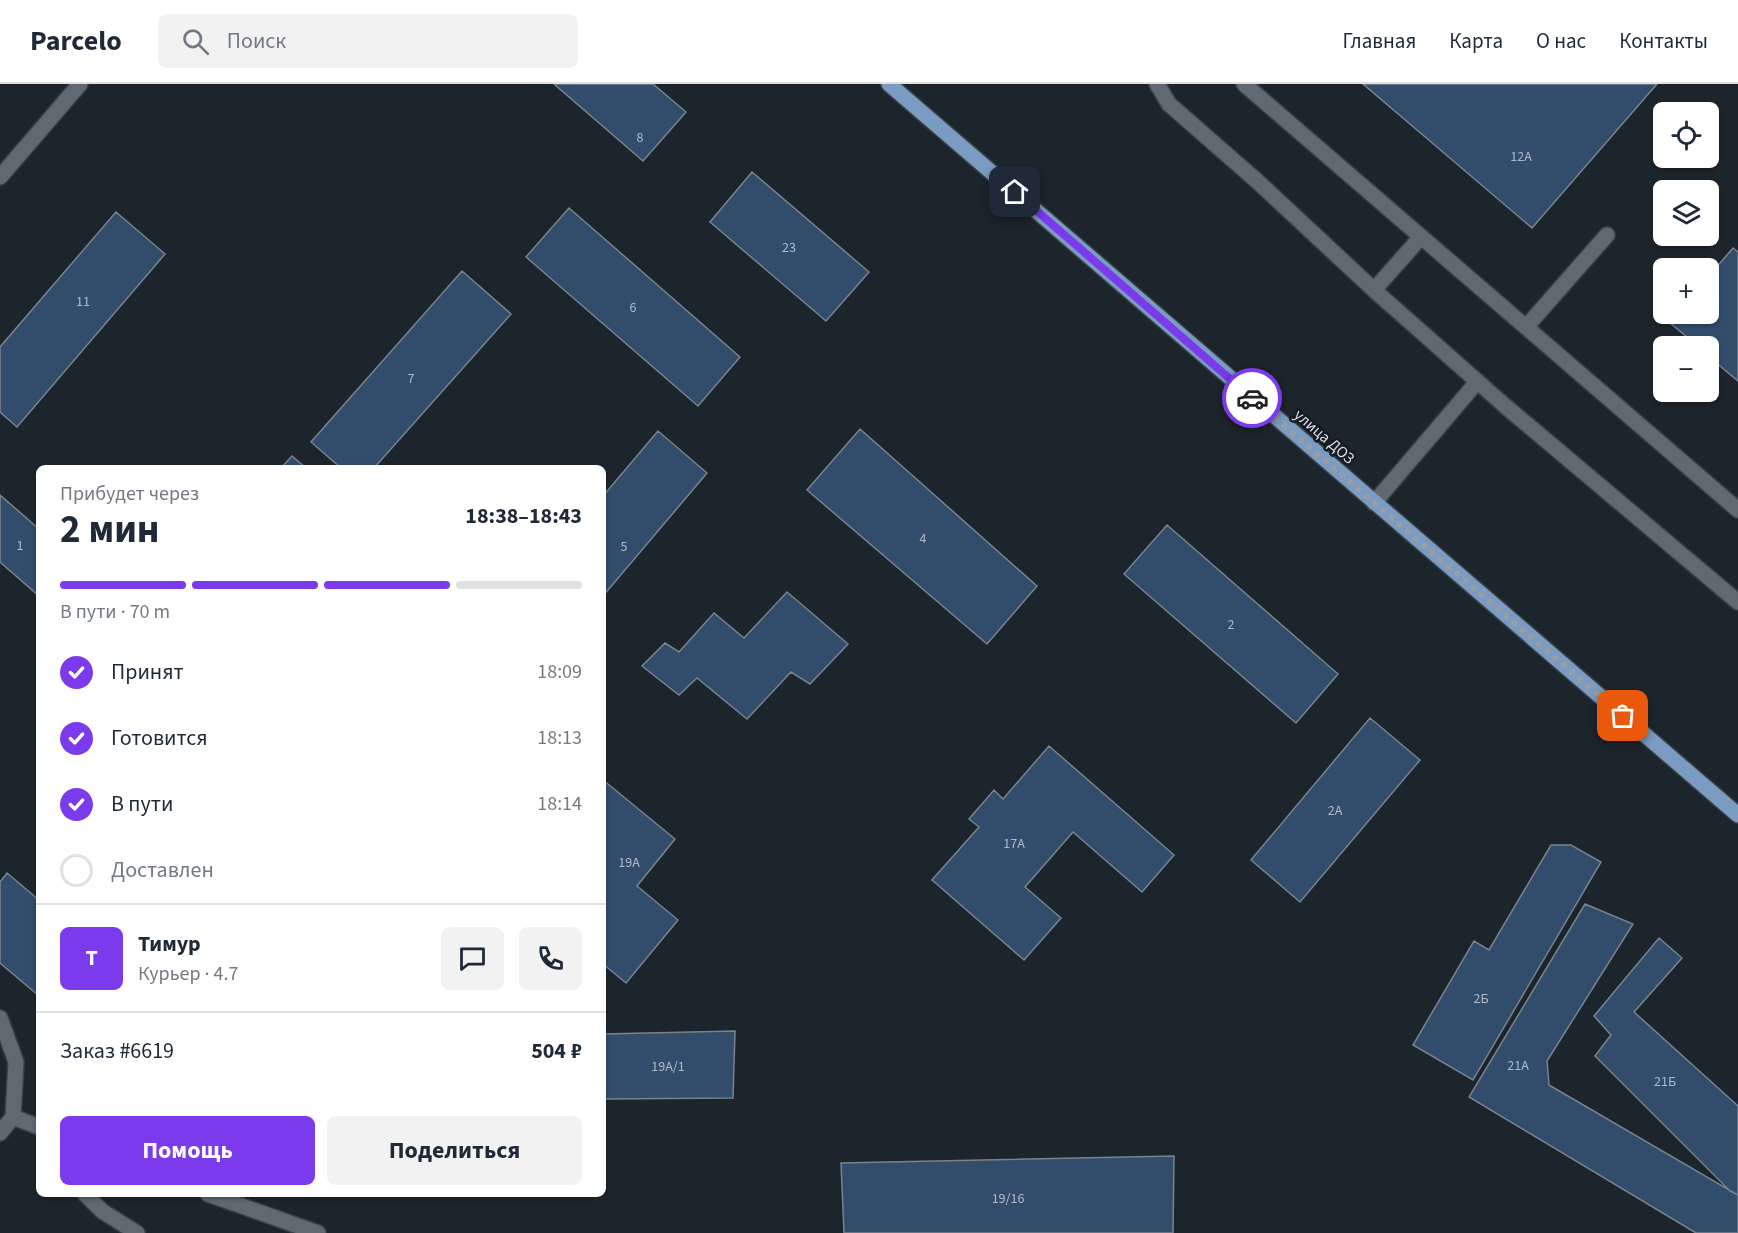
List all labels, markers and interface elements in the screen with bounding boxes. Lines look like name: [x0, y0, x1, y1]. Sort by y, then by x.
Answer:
search box: [158, 14, 578, 68]
text: Parcelo: [30, 21, 122, 61]
icon: search: [179, 25, 212, 58]
text: Поиск: [227, 25, 286, 57]
text: Главная: [1343, 26, 1416, 56]
text: Карта: [1449, 26, 1503, 56]
text: О нас: [1536, 26, 1586, 56]
text: Контакты: [1619, 26, 1708, 56]
map controls: [1653, 102, 1719, 402]
button: locate: [1653, 102, 1719, 168]
house number: 8: [637, 128, 644, 148]
house number: 12А: [1510, 147, 1532, 167]
pin: [989, 166, 1040, 217]
icon: home: [998, 175, 1031, 208]
button: layers: [1653, 180, 1719, 246]
house number: 23: [782, 238, 796, 258]
button: +: [1653, 258, 1719, 324]
house number: 11: [76, 292, 90, 312]
house number: 6: [630, 298, 637, 318]
button: −: [1653, 336, 1719, 402]
courier: [1222, 368, 1282, 428]
house number: 7: [408, 369, 415, 389]
icon: car: [1236, 382, 1269, 415]
street label: улица ДОЗ: [1289, 404, 1360, 469]
text: Прибудет через: [60, 480, 199, 508]
text: 18:38–18:43: [465, 500, 582, 532]
text: 2 мин: [60, 502, 160, 558]
house number: 4: [920, 529, 927, 549]
house number: 1: [17, 536, 24, 556]
house number: 5: [621, 537, 628, 557]
text: В пути · 70 m: [60, 598, 170, 626]
house number: 2: [1228, 615, 1235, 635]
icon: check: [60, 656, 93, 689]
text: Принят: [111, 656, 184, 688]
text: 18:09: [537, 658, 582, 686]
pin: [1597, 690, 1648, 741]
icon: bag: [1606, 699, 1639, 732]
icon: check: [60, 722, 93, 755]
text: Готовится: [111, 722, 208, 754]
text: 18:13: [537, 724, 582, 752]
icon: check: [60, 788, 93, 821]
text: В пути: [111, 788, 173, 820]
text: 18:14: [537, 790, 582, 818]
house number: 2А: [1328, 801, 1343, 821]
house number: 17А: [1003, 834, 1025, 854]
house number: 19А: [618, 853, 640, 873]
text: Доставлен: [111, 854, 214, 886]
button: chat: [441, 927, 504, 990]
button: phone: [519, 927, 582, 990]
text: Тимур: [138, 928, 201, 960]
text: Т: [85, 942, 98, 974]
text: Курьер · 4.7: [138, 960, 238, 988]
house number: 2Б: [1473, 989, 1489, 1009]
text: Заказ #6619: [60, 1035, 174, 1067]
text: 504 ₽: [531, 1035, 582, 1067]
house number: 21А: [1507, 1056, 1529, 1076]
house number: 19А/1: [651, 1057, 685, 1077]
house number: 21Б: [1654, 1072, 1676, 1092]
button: Помощь: [60, 1116, 315, 1185]
button: Поделиться: [327, 1116, 582, 1185]
house number: 19/16: [992, 1189, 1024, 1209]

